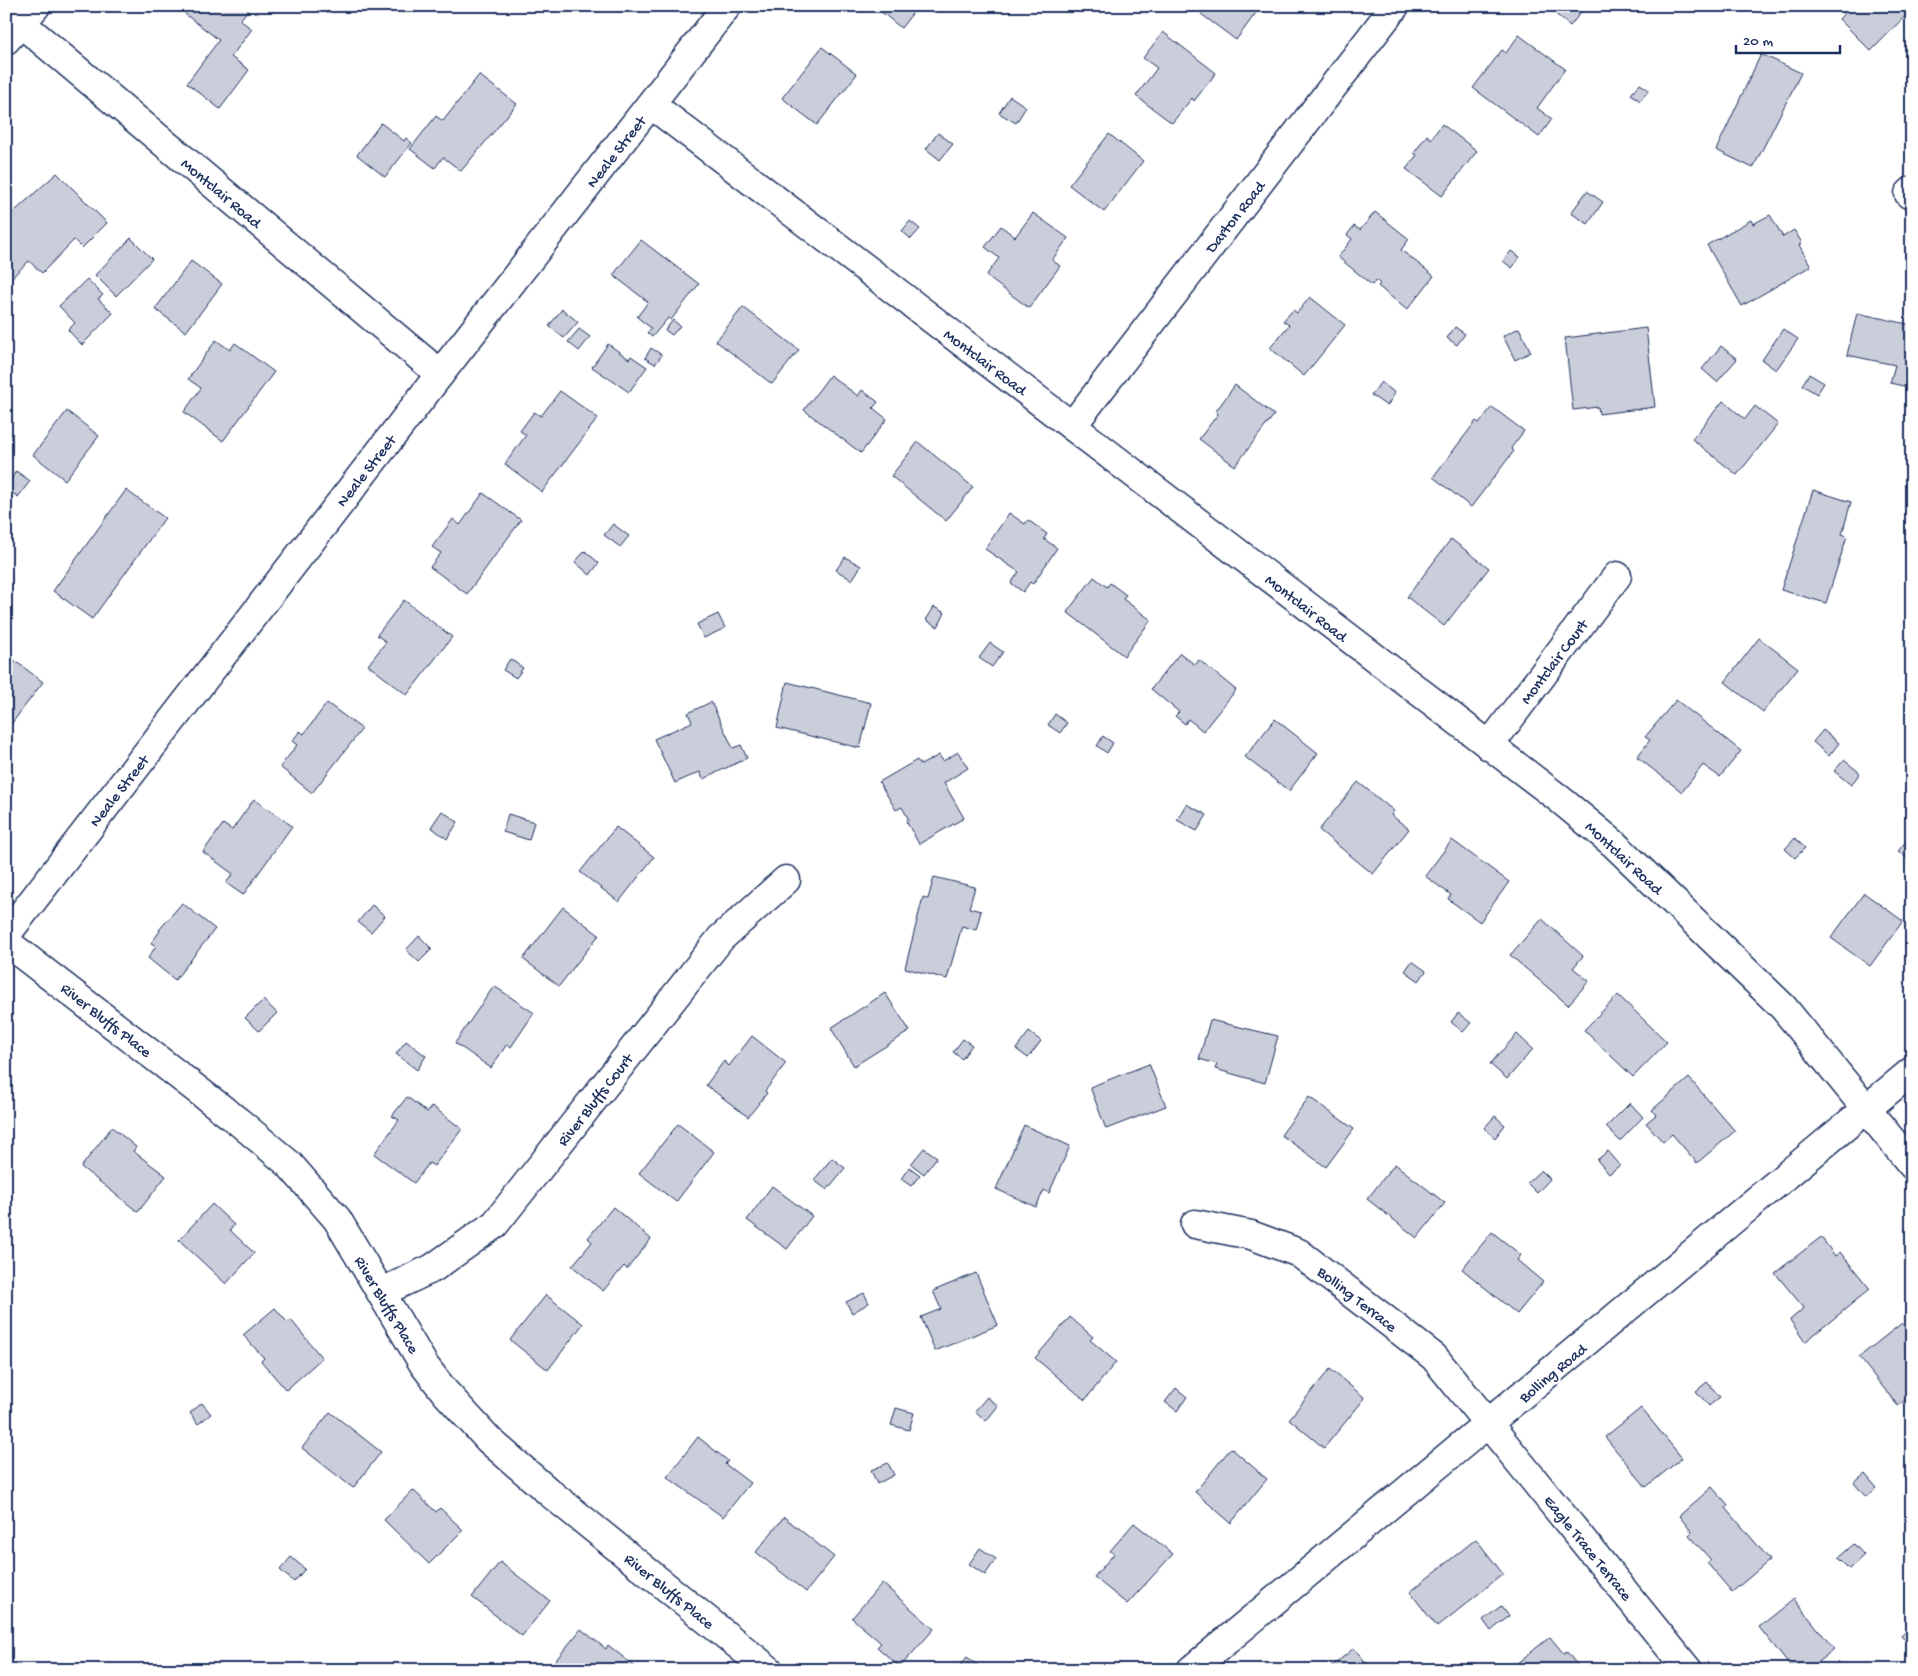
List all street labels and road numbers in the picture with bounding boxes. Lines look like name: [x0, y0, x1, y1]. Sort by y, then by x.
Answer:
street label: Neale Street: [584, 112, 653, 193]
street label: Montclair Road: [176, 156, 265, 235]
street label: Darton Road: [1202, 177, 1272, 259]
street label: Montclair Road: [939, 326, 1031, 402]
street label: Neale Street: [334, 431, 403, 512]
street label: Montclair Road: [1260, 572, 1351, 649]
street label: Montclair Court: [1518, 616, 1595, 709]
street label: Neale Street: [87, 751, 156, 832]
street label: Montclair Road: [1580, 819, 1667, 901]
street label: River Bluffs Place: [56, 980, 155, 1064]
street label: River Bluffs Court: [555, 1050, 640, 1151]
street label: River Bluffs Place: [348, 1254, 422, 1359]
street label: Bolling Terrace: [1311, 1263, 1400, 1338]
street label: Bolling Road: [1516, 1340, 1593, 1409]
street label: Eagle Trace Terrace: [1538, 1493, 1635, 1606]
street label: River Bluffs Place: [619, 1551, 717, 1635]

